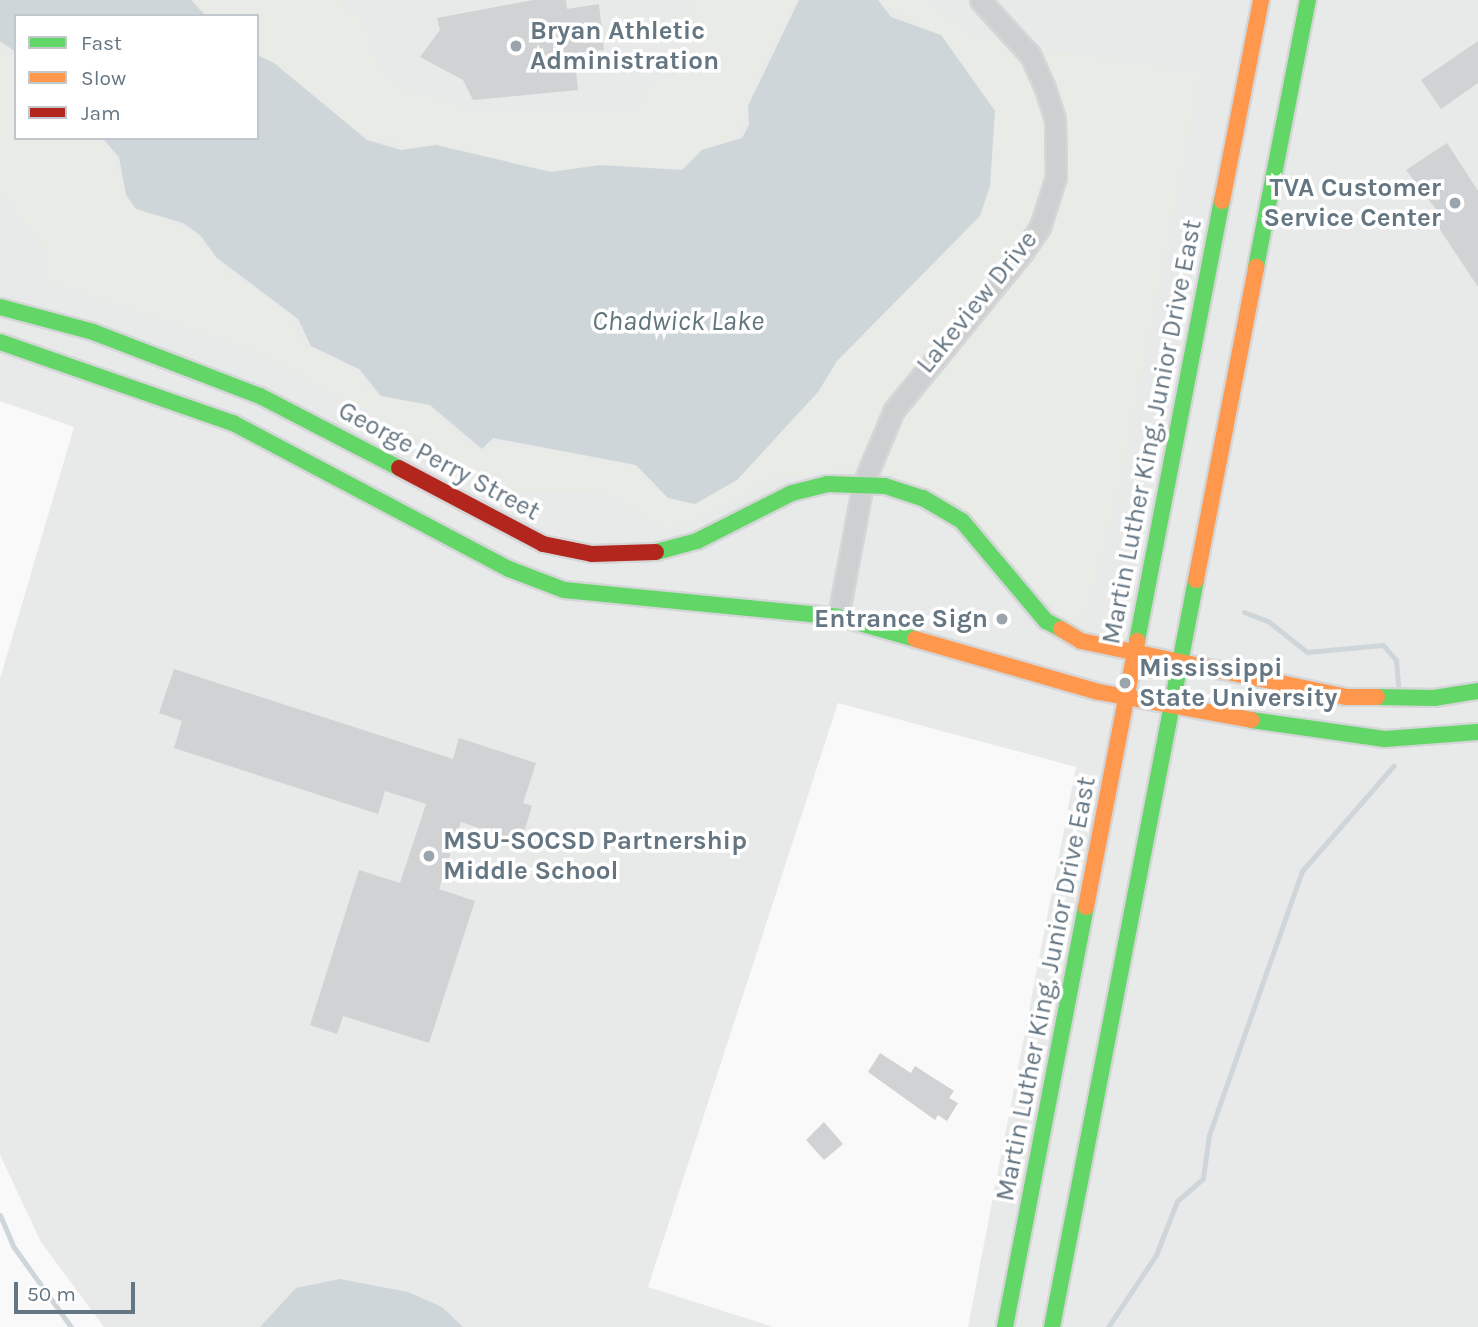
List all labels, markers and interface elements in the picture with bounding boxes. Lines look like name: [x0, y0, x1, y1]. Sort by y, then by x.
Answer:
legend: [14, 14, 259, 140]
place label: Bryan Athletic Administration: [530, 15, 719, 76]
text: Fast: [81, 31, 122, 55]
marker: Bryan Athletic Administration: [508, 38, 524, 54]
text: Slow: [81, 66, 126, 90]
text: Jam: [81, 101, 121, 125]
place label: TVA Customer Service Center: [1264, 172, 1441, 234]
marker: TVA Customer Service Center: [1447, 195, 1463, 211]
street label: Martin Luther King, Junior Drive East: [1096, 217, 1208, 647]
street label: Lakeview Drive: [910, 224, 1044, 380]
water label: Chadwick Lake: [592, 304, 764, 338]
street label: George Perry Street: [333, 395, 545, 527]
place label: Entrance Sign: [814, 603, 988, 635]
marker: Entrance Sign: [994, 611, 1010, 627]
place label: Mississippi State University: [1139, 652, 1337, 714]
marker: Mississippi State University: [1117, 675, 1133, 691]
street label: Martin Luther King, Junior Drive East: [990, 774, 1102, 1204]
place label: MSU-SOCSD Partnership Middle School: [443, 825, 747, 886]
marker: MSU-SOCSD Partnership Middle School: [421, 848, 437, 864]
scale bar: [18, 1268, 138, 1312]
text: 50 m: [27, 1282, 76, 1306]

